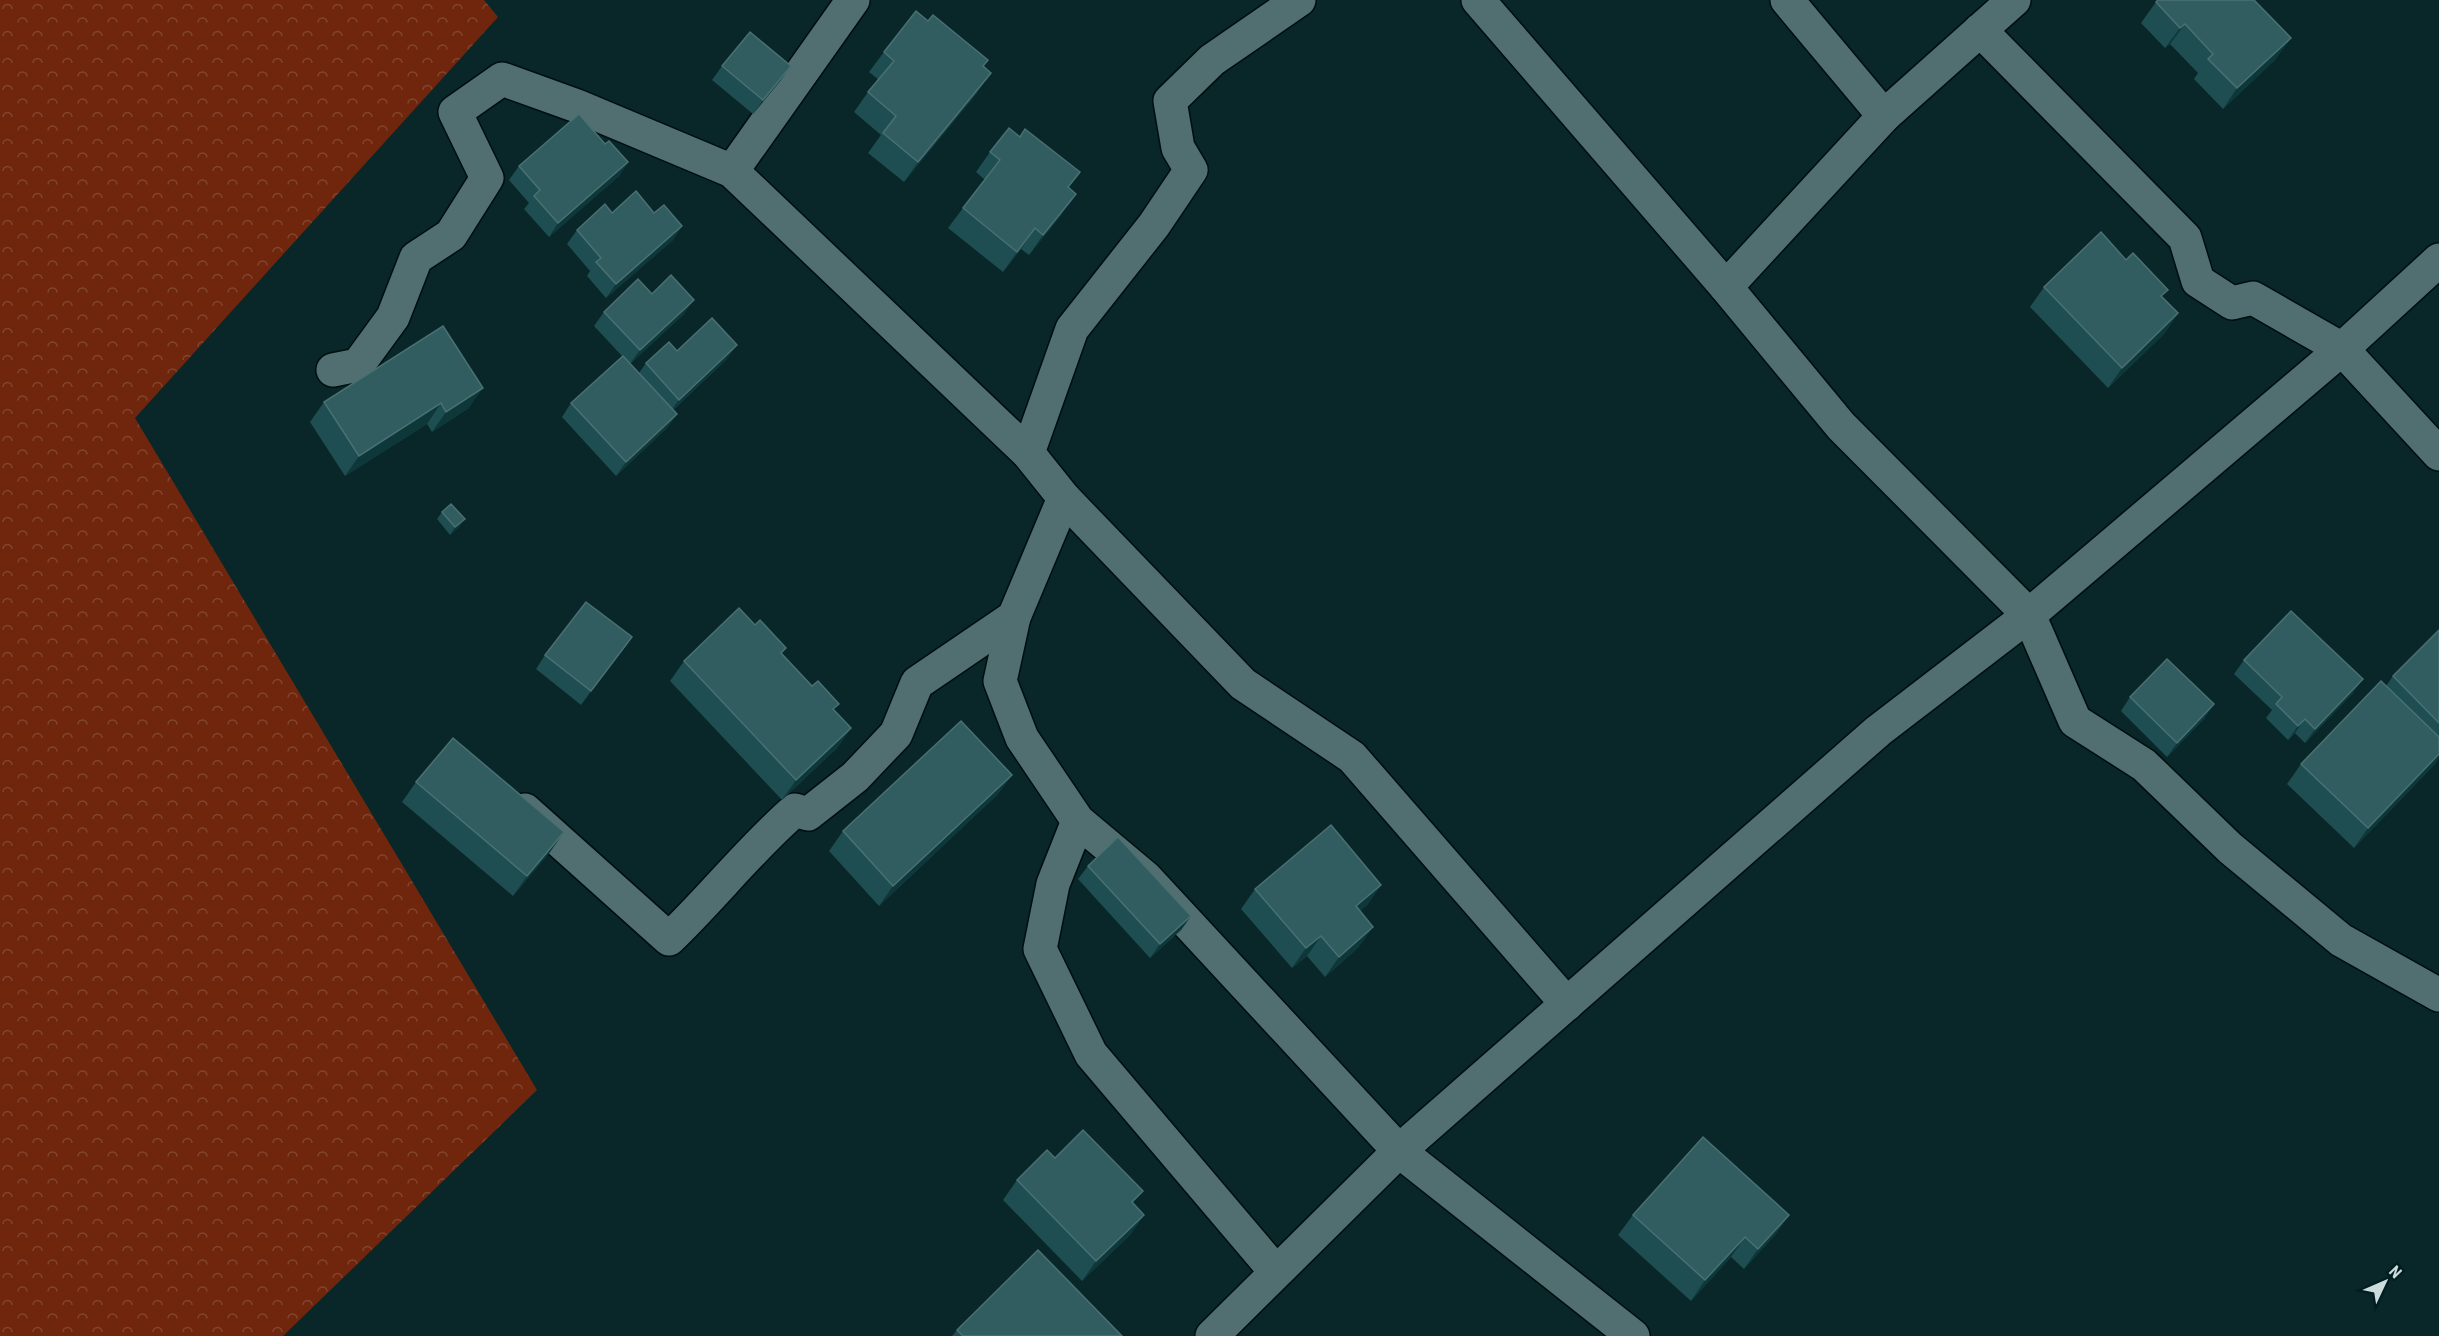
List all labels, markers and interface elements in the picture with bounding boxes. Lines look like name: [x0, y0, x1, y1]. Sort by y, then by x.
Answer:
north arrow: [2355, 1252, 2415, 1312]
text: N: [2385, 1262, 2406, 1282]

